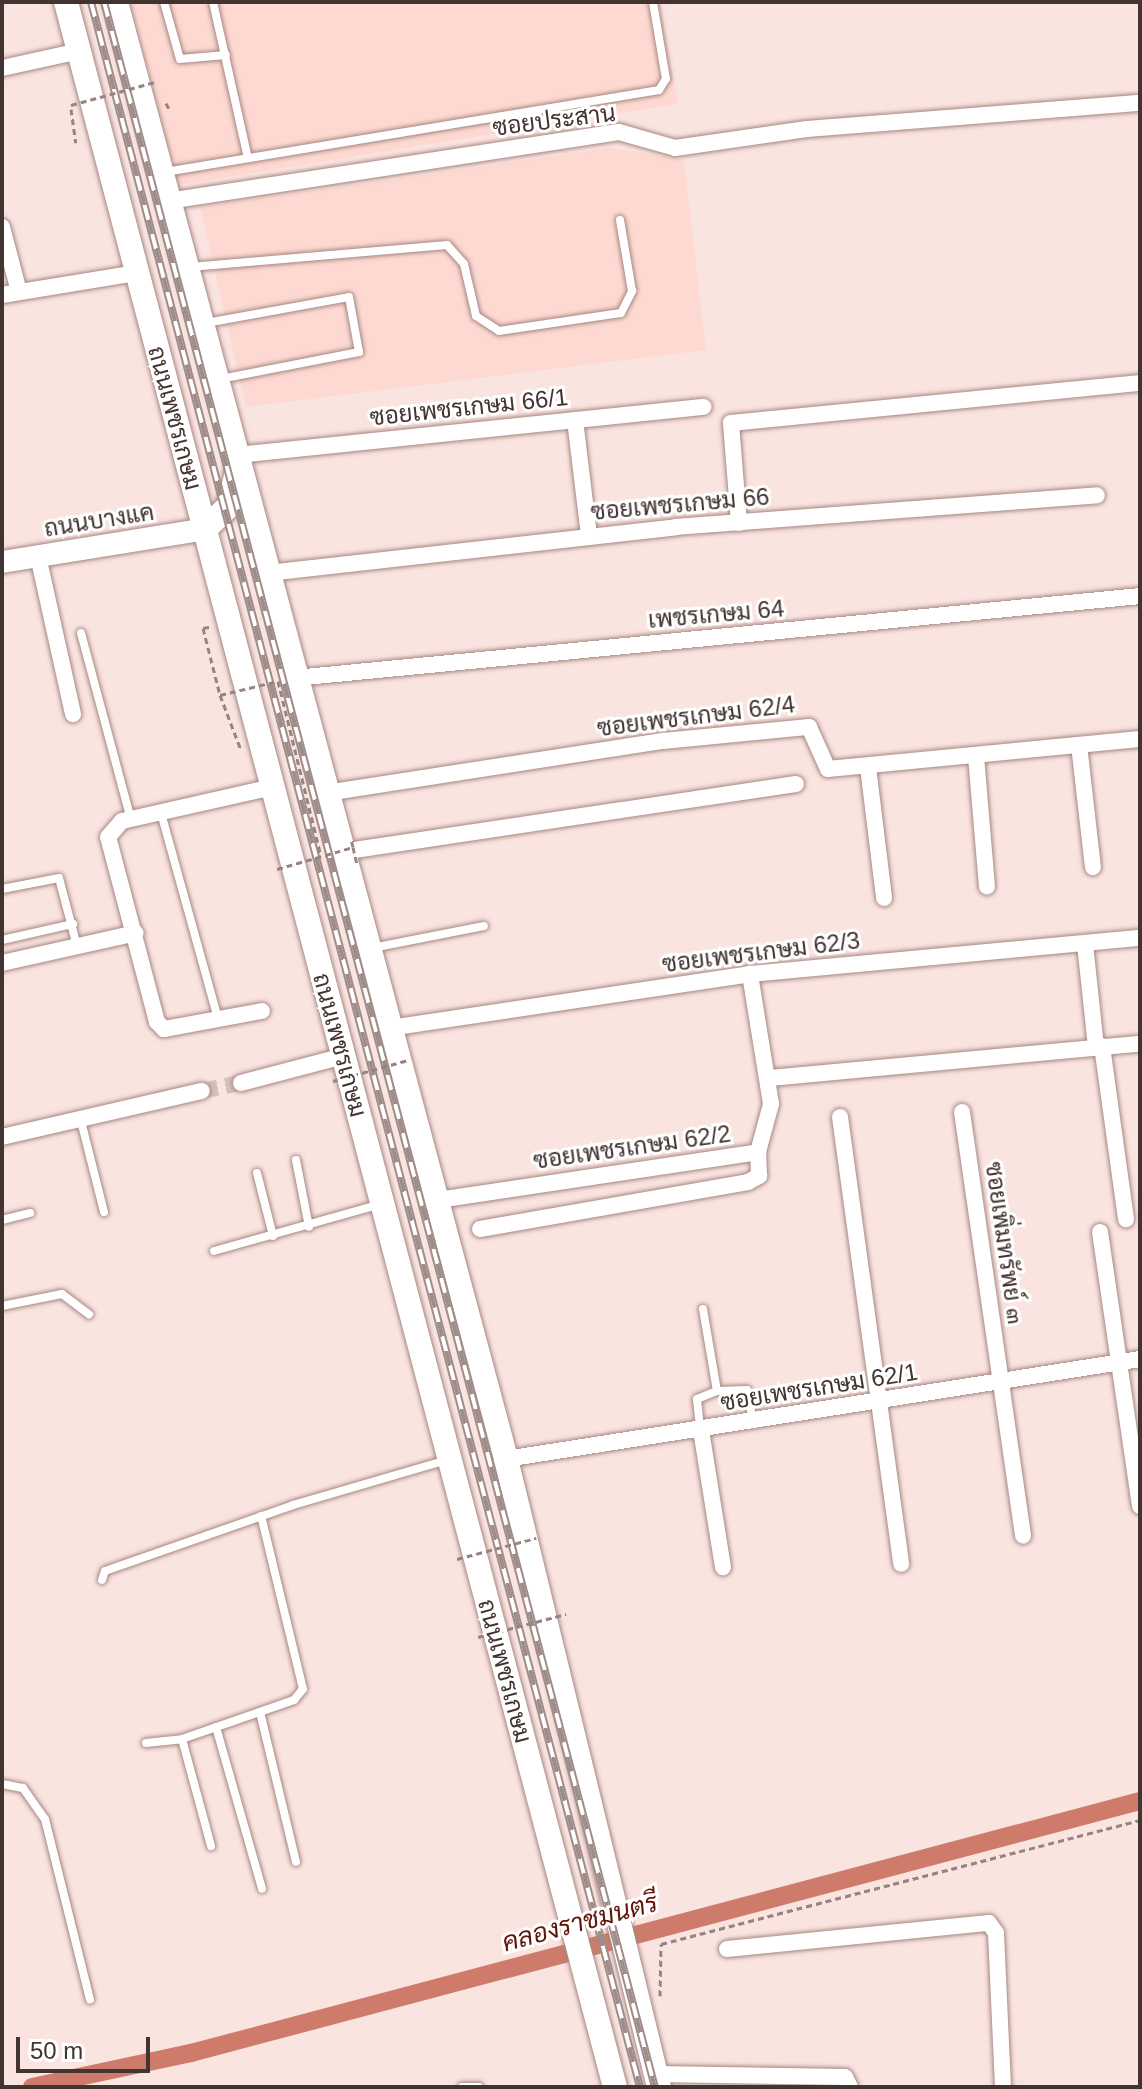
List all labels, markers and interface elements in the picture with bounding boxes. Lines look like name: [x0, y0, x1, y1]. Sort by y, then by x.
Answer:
street label: ซอยประสาน: [491, 98, 617, 142]
street label: ถนนเพชรเกษม: [142, 343, 208, 493]
street label: ซอยเพชรเกษม 66/1: [368, 382, 570, 432]
street label: ซอยเพชรเกษม 66: [590, 482, 770, 526]
street label: ถนนบางแค: [42, 497, 156, 543]
street label: เพชรเกษม 64: [647, 594, 785, 634]
street label: ซอยเพชรเกษม 62/4: [595, 690, 797, 742]
street label: ซอยเพชรเกษม 62/3: [660, 926, 862, 978]
street label: ถนนเพชรเกษม: [307, 970, 373, 1120]
street label: ซอยเพชรเกษม 62/2: [531, 1119, 733, 1175]
street label: ซอยเพิ่มทรัพย์ ๓: [979, 1160, 1031, 1326]
street label: ซอยเพชรเกษม 62/1: [718, 1357, 920, 1417]
street label: ถนนเพชรเกษม: [472, 1596, 538, 1746]
water label: คลองราชมนตรี: [499, 1887, 661, 1959]
scale bar: [20, 2021, 154, 2071]
text: 50 m: [30, 2037, 83, 2064]

